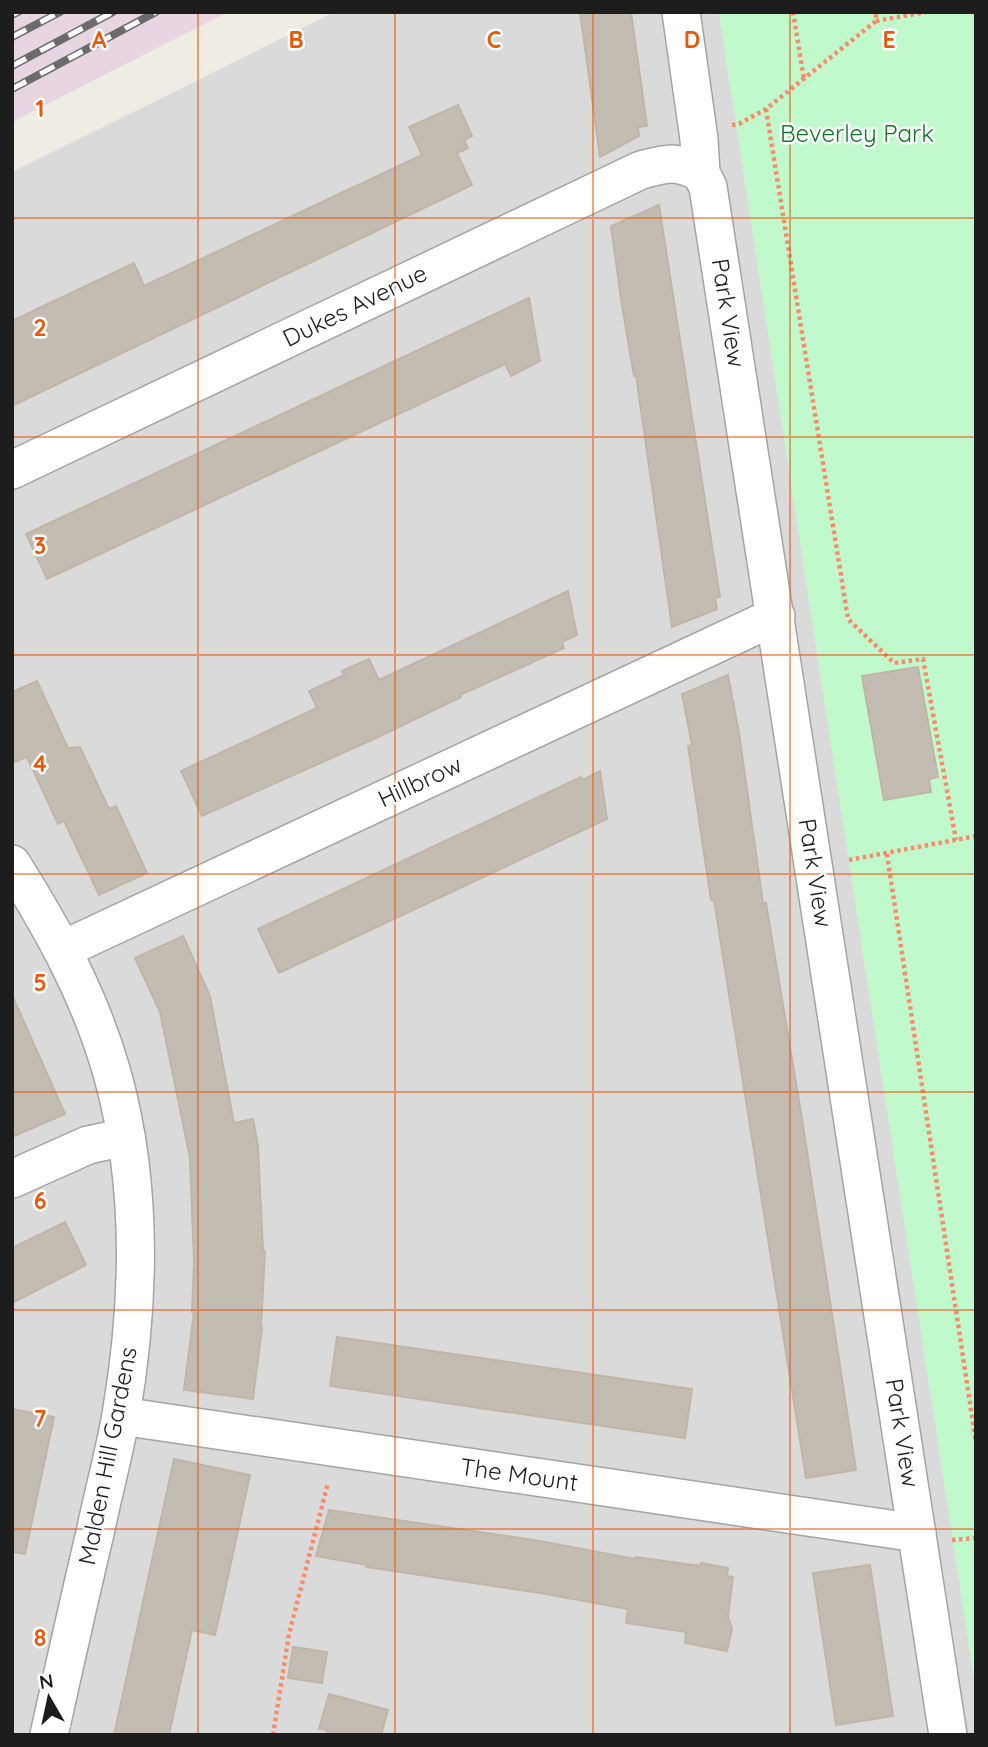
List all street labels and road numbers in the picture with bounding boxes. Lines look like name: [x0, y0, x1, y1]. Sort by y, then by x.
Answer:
street label: Park View: [706, 256, 752, 370]
street label: Dukes Avenue: [278, 257, 432, 353]
street label: Hillbrow: [373, 749, 466, 814]
street label: Park View: [793, 816, 839, 930]
street label: Malden Hill Gardens: [71, 1344, 143, 1567]
street label: Park View: [880, 1376, 926, 1490]
street label: The Mount: [459, 1451, 580, 1497]

